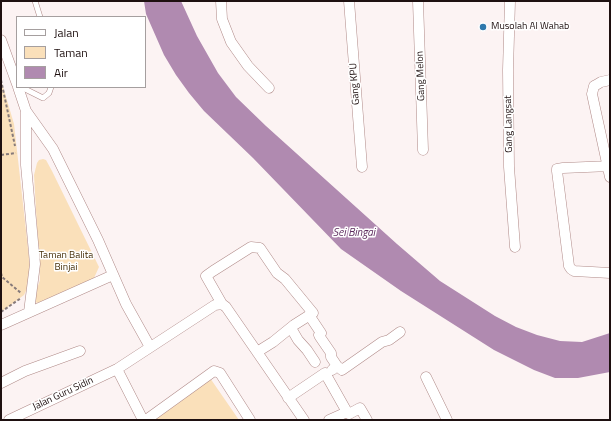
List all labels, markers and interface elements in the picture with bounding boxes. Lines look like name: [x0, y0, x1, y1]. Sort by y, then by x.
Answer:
legend: [16, 16, 146, 88]
place label: Musolah Al Wahab: [491, 21, 569, 33]
marker: Musolah Al Wahab: [478, 22, 488, 32]
text: Jalan: [54, 23, 79, 42]
text: Taman: [54, 43, 88, 62]
street label: Gang Melon: [414, 51, 428, 101]
text: Air: [54, 63, 68, 82]
street label: Gang KPU: [348, 63, 362, 105]
street label: Gang Langsat: [503, 95, 515, 153]
water label: Sei Bingai: [333, 226, 375, 240]
park label: Taman Balita Binjai: [39, 250, 93, 274]
street label: Jalan Guru Sidin: [31, 375, 95, 413]

